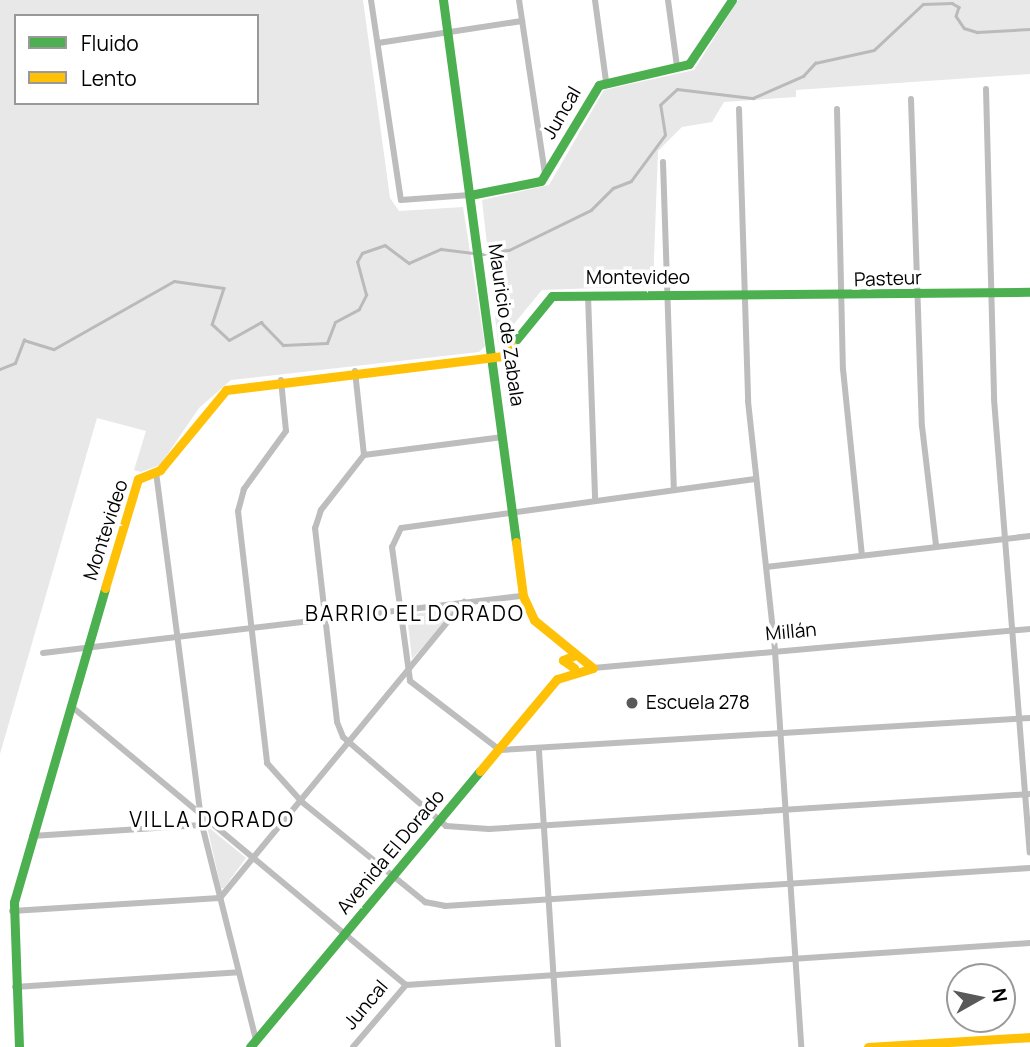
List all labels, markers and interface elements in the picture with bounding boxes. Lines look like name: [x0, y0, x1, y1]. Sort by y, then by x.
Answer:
legend: [14, 14, 259, 105]
text: Fluido: [81, 29, 139, 57]
text: Lento: [81, 64, 137, 92]
street label: Juncal: [538, 83, 586, 143]
street label: Mauricio de Zabala: [483, 242, 529, 408]
street label: Pasteur: [854, 266, 922, 292]
street label: Montevideo: [586, 267, 690, 289]
street label: Montevideo: [79, 477, 133, 583]
district label: BARRIO EL DORADO: [307, 600, 523, 626]
street label: Millán: [765, 618, 817, 646]
place label: Escuela 278: [646, 692, 750, 714]
marker: Escuela 278: [624, 695, 640, 711]
street label: Avenida El Dorado: [332, 785, 450, 919]
district label: VILLA DORADO: [131, 806, 293, 832]
north arrow: [946, 963, 1016, 1033]
street label: Juncal: [339, 976, 393, 1034]
text: N: [986, 986, 1014, 1004]

